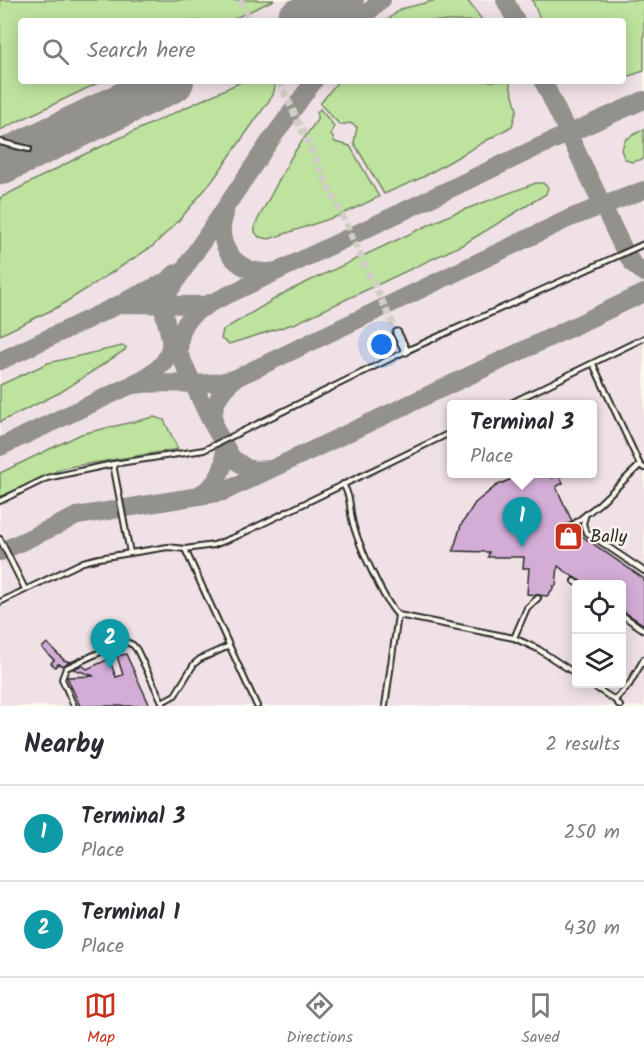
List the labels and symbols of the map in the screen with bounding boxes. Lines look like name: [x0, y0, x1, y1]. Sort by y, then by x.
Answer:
your location: [367, 330, 396, 359]
pin: 1: [502, 498, 542, 547]
shop icon: Bally: [553, 520, 585, 552]
place label: Bally: [590, 523, 628, 552]
pin: 2: [90, 620, 130, 669]

